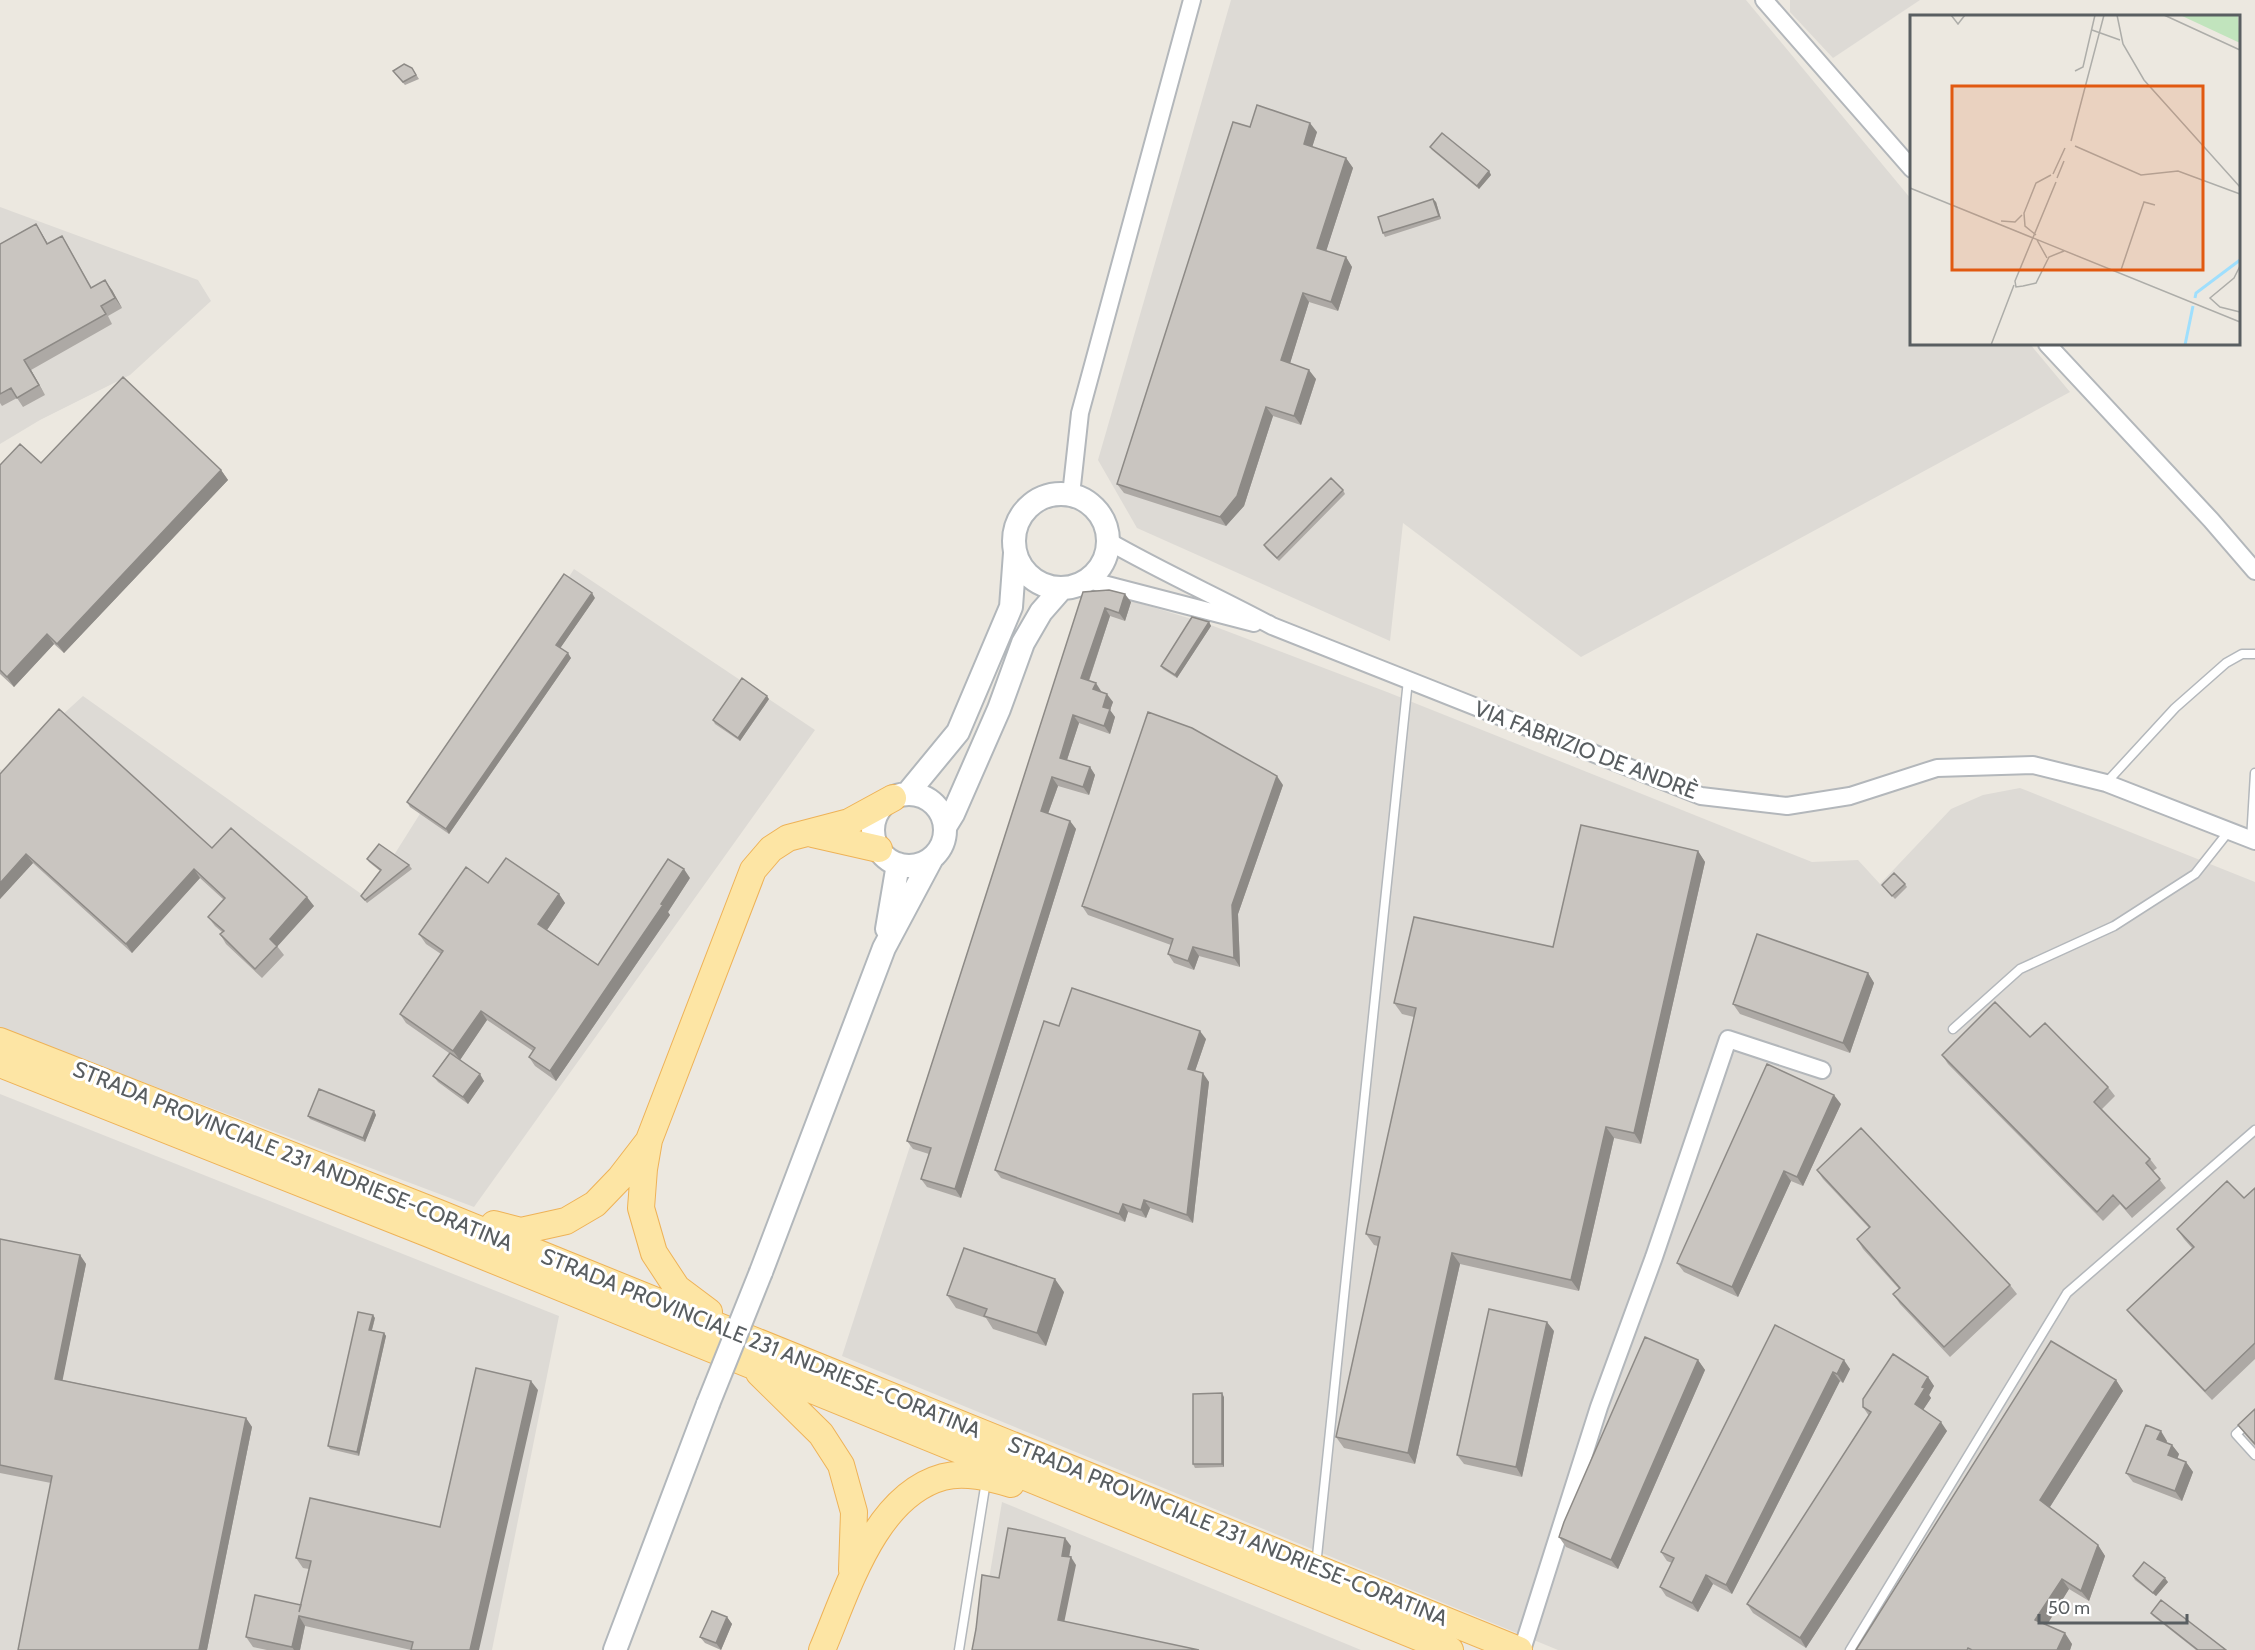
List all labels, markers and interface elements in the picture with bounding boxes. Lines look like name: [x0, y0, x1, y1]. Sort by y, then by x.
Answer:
inset map: [1910, 15, 2240, 345]
street label: VIA FABRIZIO DE ANDRÈ: [1471, 695, 1701, 805]
street label: STRADA PROVINCIALE 231 ANDRIESE-CORATINA: [69, 1055, 517, 1257]
street label: STRADA PROVINCIALE 231 ANDRIESE-CORATINA: [537, 1242, 985, 1444]
street label: STRADA PROVINCIALE 231 ANDRIESE-CORATINA: [1004, 1430, 1452, 1632]
scale bar: [2039, 1587, 2188, 1625]
text: 50 m: [2048, 1597, 2090, 1619]

